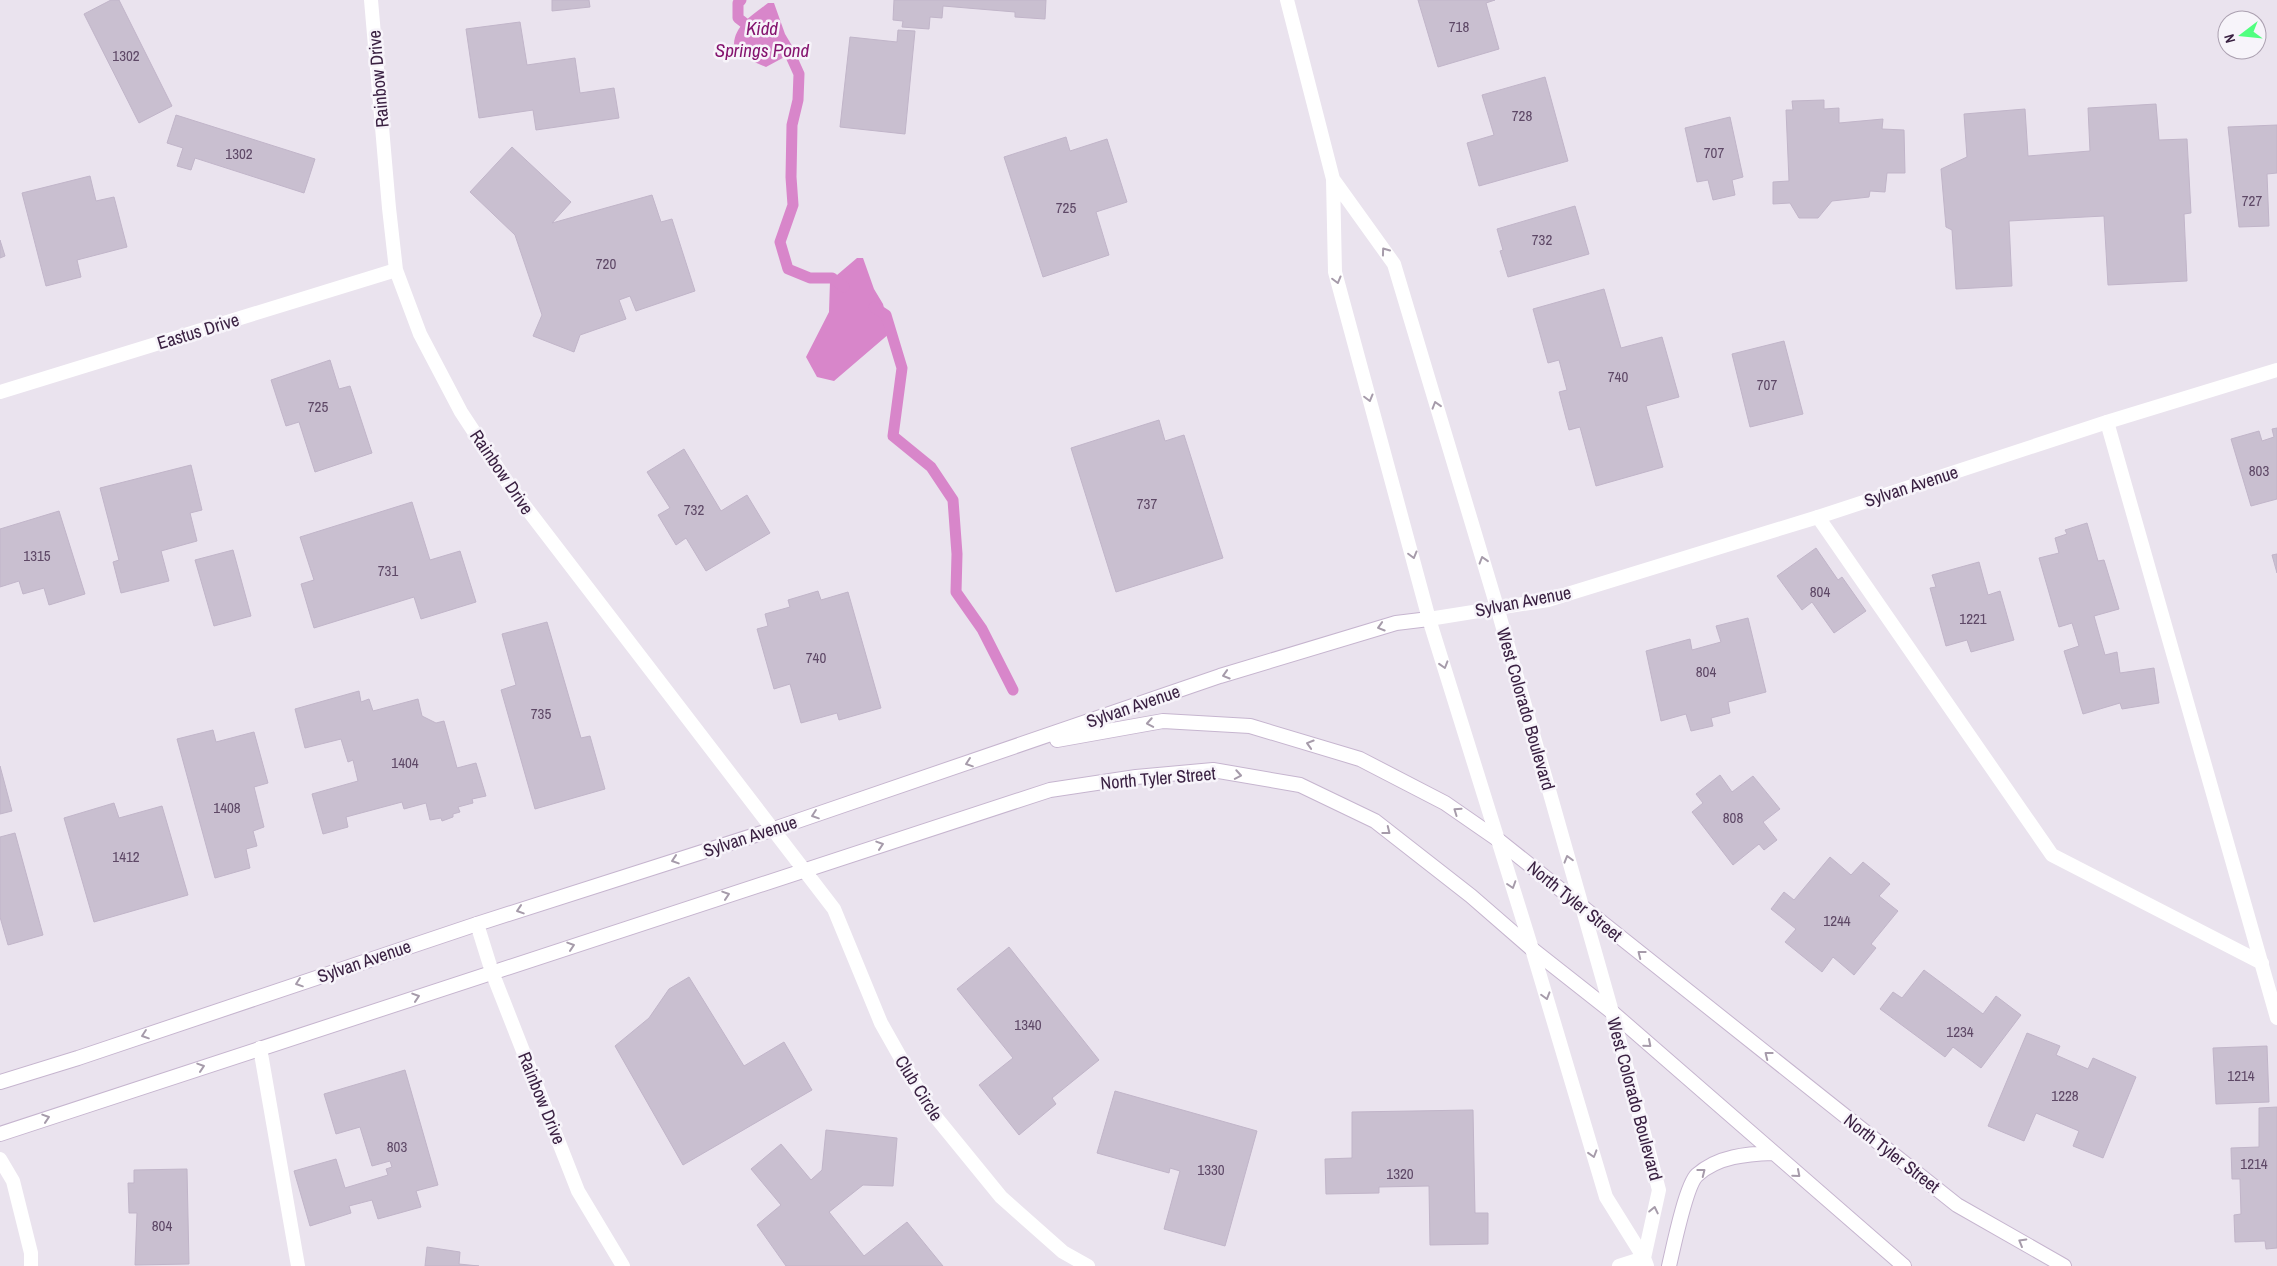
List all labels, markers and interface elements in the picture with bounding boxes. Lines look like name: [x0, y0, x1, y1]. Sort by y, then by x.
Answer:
north arrow: [2217, 10, 2267, 60]
water label: Kidd Springs Pond: [715, 15, 810, 63]
house number: 718: [1449, 16, 1469, 37]
street label: Rainbow Drive: [361, 29, 395, 129]
text: N: [2220, 32, 2239, 45]
house number: 1302: [112, 45, 140, 66]
house number: 728: [1512, 105, 1532, 126]
house number: 707: [1704, 142, 1724, 163]
house number: 1302: [225, 143, 253, 164]
house number: 727: [2242, 190, 2262, 211]
house number: 725: [1056, 197, 1076, 218]
house number: 732: [1532, 229, 1552, 250]
one-way arrow: [1382, 247, 1391, 257]
house number: 720: [596, 253, 616, 274]
one-way arrow: [1331, 276, 1342, 285]
street label: Eastus Drive: [154, 307, 242, 355]
house number: 740: [1608, 366, 1628, 387]
house number: 707: [1757, 374, 1777, 395]
one-way arrow: [1364, 393, 1374, 402]
house number: 725: [308, 396, 328, 417]
one-way arrow: [1431, 401, 1441, 409]
street label: Rainbow Drive: [464, 425, 540, 519]
street label: Sylvan Avenue: [1861, 459, 1961, 513]
house number: 803: [2249, 460, 2269, 481]
house number: 737: [1137, 493, 1157, 514]
house number: 732: [684, 499, 704, 520]
house number: 1315: [23, 545, 51, 566]
one-way arrow: [1407, 550, 1417, 558]
one-way arrow: [1478, 557, 1488, 565]
house number: 731: [378, 560, 398, 581]
street label: Sylvan Avenue: [1473, 579, 1573, 623]
house number: 804: [1810, 581, 1830, 602]
house number: 1221: [1959, 608, 1987, 629]
one-way arrow: [1378, 621, 1386, 631]
street label: West Colorado Boulevard: [1491, 625, 1561, 793]
house number: 740: [806, 647, 826, 668]
one-way arrow: [1438, 661, 1448, 669]
house number: 804: [1696, 661, 1716, 682]
one-way arrow: [1222, 669, 1231, 679]
street label: Sylvan Avenue: [1083, 678, 1183, 734]
house number: 735: [531, 703, 551, 724]
one-way arrow: [1146, 718, 1155, 728]
one-way arrow: [1306, 739, 1315, 749]
house number: 1404: [391, 752, 419, 773]
one-way arrow: [965, 757, 973, 767]
street label: North Tyler Street: [1099, 761, 1217, 795]
one-way arrow: [1233, 769, 1242, 779]
house number: 1408: [213, 797, 241, 818]
house number: 808: [1723, 807, 1743, 828]
one-way arrow: [1453, 808, 1463, 817]
street label: Sylvan Avenue: [700, 809, 800, 863]
one-way arrow: [811, 809, 819, 819]
one-way arrow: [1382, 826, 1391, 835]
one-way arrow: [876, 841, 884, 851]
house number: 1412: [112, 846, 140, 867]
one-way arrow: [671, 855, 679, 865]
street label: North Tyler Street: [1522, 855, 1628, 947]
one-way arrow: [1563, 855, 1573, 864]
one-way arrow: [1506, 881, 1516, 889]
one-way arrow: [721, 891, 729, 901]
one-way arrow: [516, 904, 525, 914]
house number: 1244: [1823, 910, 1851, 931]
street label: Sylvan Avenue: [314, 933, 414, 989]
one-way arrow: [567, 942, 575, 952]
one-way arrow: [1638, 951, 1647, 959]
one-way arrow: [296, 978, 304, 988]
one-way arrow: [1540, 991, 1550, 1000]
one-way arrow: [411, 993, 420, 1003]
house number: 1340: [1014, 1014, 1042, 1035]
street label: West Colorado Boulevard: [1601, 1015, 1669, 1183]
house number: 1234: [1946, 1021, 1974, 1042]
one-way arrow: [142, 1030, 150, 1040]
one-way arrow: [1643, 1039, 1652, 1048]
street label: Rainbow Drive: [512, 1048, 572, 1148]
street label: Club Circle: [889, 1050, 949, 1126]
one-way arrow: [1765, 1052, 1774, 1060]
one-way arrow: [196, 1063, 204, 1073]
house number: 1214: [2227, 1065, 2255, 1086]
house number: 1228: [2051, 1085, 2079, 1106]
street label: North Tyler Street: [1839, 1108, 1945, 1198]
one-way arrow: [42, 1114, 50, 1124]
house number: 803: [387, 1136, 407, 1157]
one-way arrow: [1587, 1149, 1597, 1157]
house number: 1214: [2240, 1153, 2268, 1174]
house number: 1330: [1197, 1159, 1225, 1180]
house number: 1320: [1386, 1163, 1414, 1184]
one-way arrow: [1792, 1168, 1801, 1177]
one-way arrow: [1696, 1169, 1706, 1178]
one-way arrow: [1649, 1206, 1659, 1215]
house number: 804: [152, 1215, 172, 1236]
one-way arrow: [2018, 1238, 2027, 1248]

